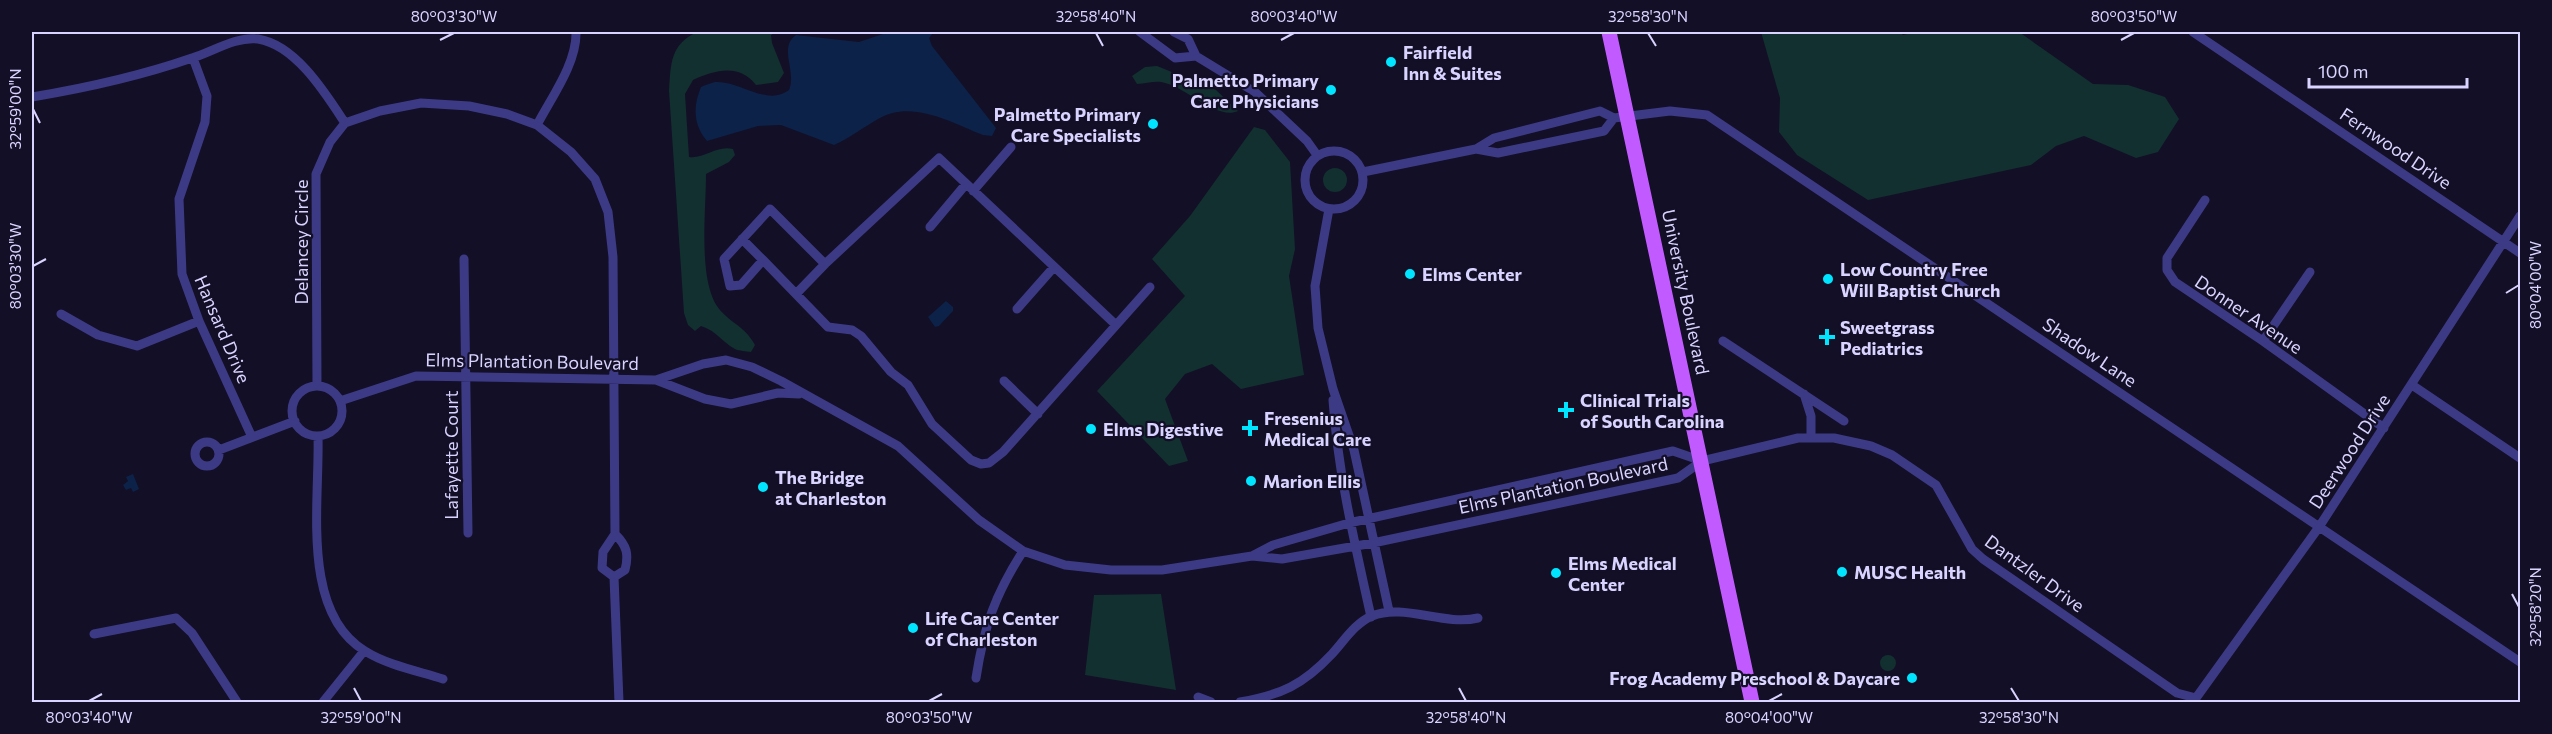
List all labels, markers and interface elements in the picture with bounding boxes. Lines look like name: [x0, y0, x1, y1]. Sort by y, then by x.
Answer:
text: 80°03'30"W: [411, 7, 497, 25]
text: 32°58'40"N: [1056, 7, 1136, 25]
text: 80°03'40"W: [1251, 7, 1337, 25]
text: 32°58'30"N: [1608, 7, 1688, 25]
text: 80°03'50"W: [2091, 7, 2177, 25]
place label: Fairfield Inn & Suites: [1403, 41, 1502, 84]
scale bar: [2309, 51, 2466, 89]
marker: Fairfield Inn & Suites: [1384, 55, 1398, 69]
text: 100 m: [2318, 60, 2368, 82]
text: 32°59'00"N: [6, 68, 24, 150]
place label: Palmetto Primary Care Physicians: [1172, 69, 1319, 112]
marker: Palmetto Primary Care Physicians: [1324, 83, 1338, 97]
place label: Palmetto Primary Care Specialists: [994, 103, 1141, 146]
street label: Fernwood Drive: [2336, 103, 2456, 193]
marker: Palmetto Primary Care Specialists: [1146, 117, 1160, 131]
street label: Delancey Circle: [290, 180, 312, 304]
street label: University Boulevard: [1658, 207, 1714, 377]
text: 80°03'30"W: [6, 223, 24, 309]
text: 80°04'00"W: [2526, 241, 2544, 329]
place label: Low Country Free Will Baptist Church: [1840, 258, 2000, 301]
place label: Elms Center: [1422, 263, 1522, 285]
marker: Elms Center: [1403, 267, 1417, 281]
street label: Donner Avenue: [2191, 270, 2307, 358]
street label: Hansard Drive: [190, 272, 256, 386]
marker: Low Country Free Will Baptist Church: [1821, 272, 1835, 286]
street label: Shadow Lane: [2039, 313, 2141, 391]
place label: Sweetgrass Pediatrics: [1840, 316, 1935, 359]
marker: Sweetgrass Pediatrics: [1818, 328, 1836, 346]
street label: Elms Plantation Boulevard: [425, 348, 639, 374]
place label: Clinical Trials of South Carolina: [1580, 389, 1724, 432]
street label: Deerwood Drive: [2304, 389, 2394, 513]
street label: Lafayette Court: [440, 390, 462, 520]
marker: Clinical Trials of South Carolina: [1557, 401, 1575, 419]
place label: Fresenius Medical Care: [1264, 407, 1371, 450]
place label: Elms Digestive: [1103, 418, 1223, 440]
marker: Fresenius Medical Care: [1241, 419, 1259, 437]
marker: Elms Digestive: [1084, 422, 1098, 436]
street label: Elms Plantation Boulevard: [1456, 452, 1670, 518]
place label: The Bridge at Charleston: [775, 466, 887, 509]
place label: Marion Ellis: [1263, 470, 1361, 492]
marker: Marion Ellis: [1244, 474, 1258, 488]
marker: The Bridge at Charleston: [756, 480, 770, 494]
street label: Dantzler Drive: [1981, 530, 2089, 616]
place label: Elms Medical Center: [1568, 552, 1677, 595]
place label: MUSC Health: [1854, 561, 1966, 583]
marker: MUSC Health: [1835, 565, 1849, 579]
marker: Elms Medical Center: [1549, 566, 1563, 580]
text: 32°58'20"N: [2526, 567, 2544, 647]
place label: Life Care Center of Charleston: [925, 607, 1060, 650]
marker: Life Care Center of Charleston: [906, 621, 920, 635]
place label: Frog Academy Preschool & Daycare: [1609, 667, 1900, 689]
marker: Frog Academy Preschool & Daycare: [1905, 671, 1919, 685]
text: 80°03'40"W: [46, 708, 132, 726]
text: 32°59'00"N: [320, 708, 402, 726]
text: 80°03'50"W: [886, 708, 972, 726]
text: 32°58'40"N: [1426, 708, 1506, 726]
text: 80°04'00"W: [1725, 708, 1813, 726]
text: 32°58'30"N: [1979, 708, 2059, 726]

